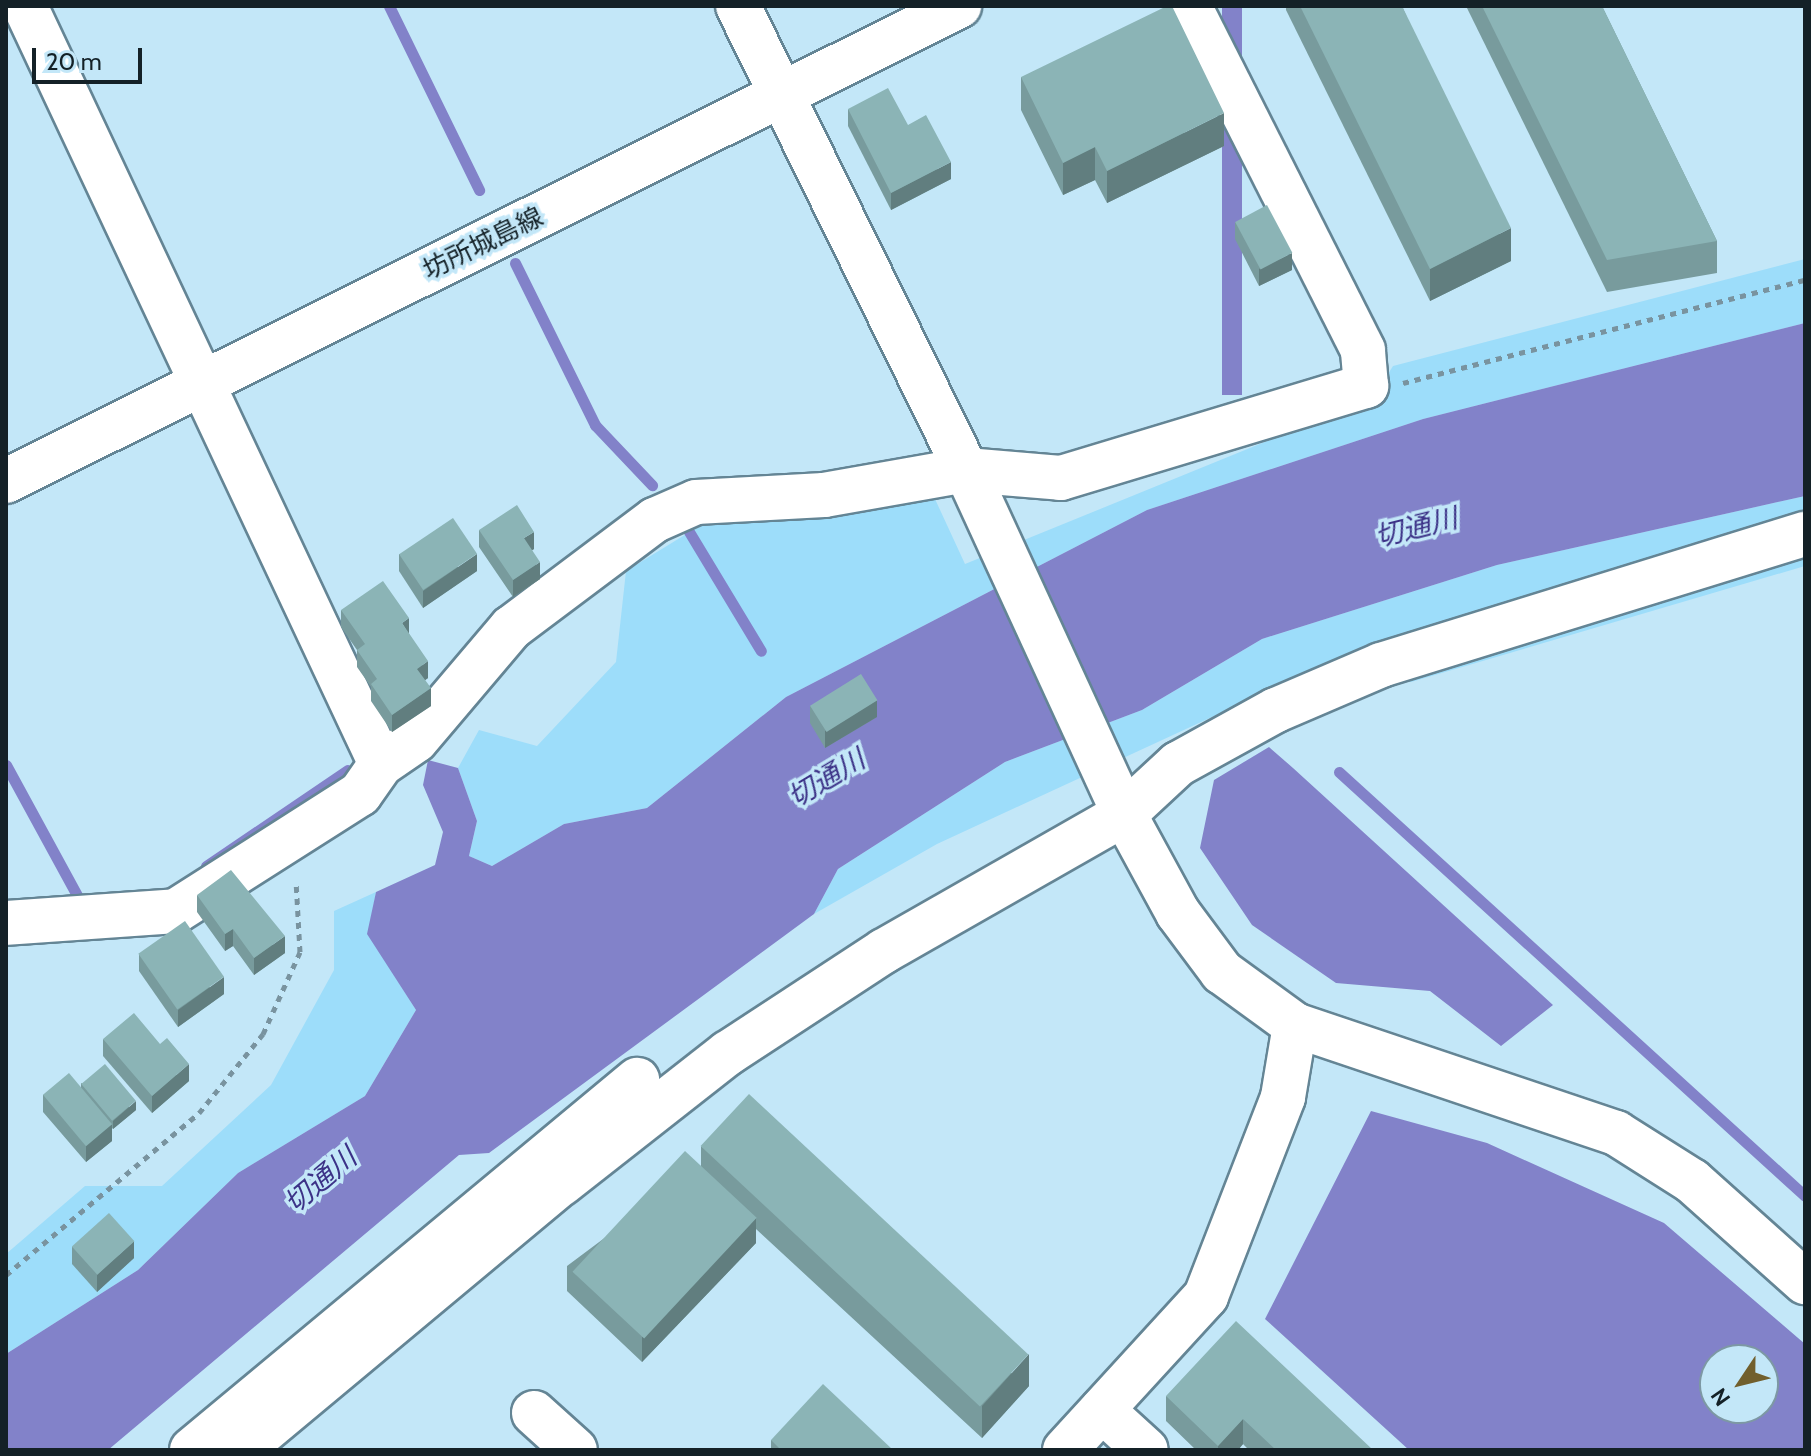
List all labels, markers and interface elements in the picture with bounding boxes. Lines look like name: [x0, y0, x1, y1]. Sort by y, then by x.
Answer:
scale bar: [36, 32, 146, 82]
text: 20 m: [46, 47, 102, 76]
street label: 坊所城島線: [418, 201, 548, 287]
water label: 切通川: [1371, 501, 1461, 553]
water label: 切通川: [781, 742, 871, 814]
water label: 切通川: [277, 1140, 363, 1220]
north arrow: [1699, 1344, 1779, 1424]
text: N: [1705, 1383, 1736, 1411]

